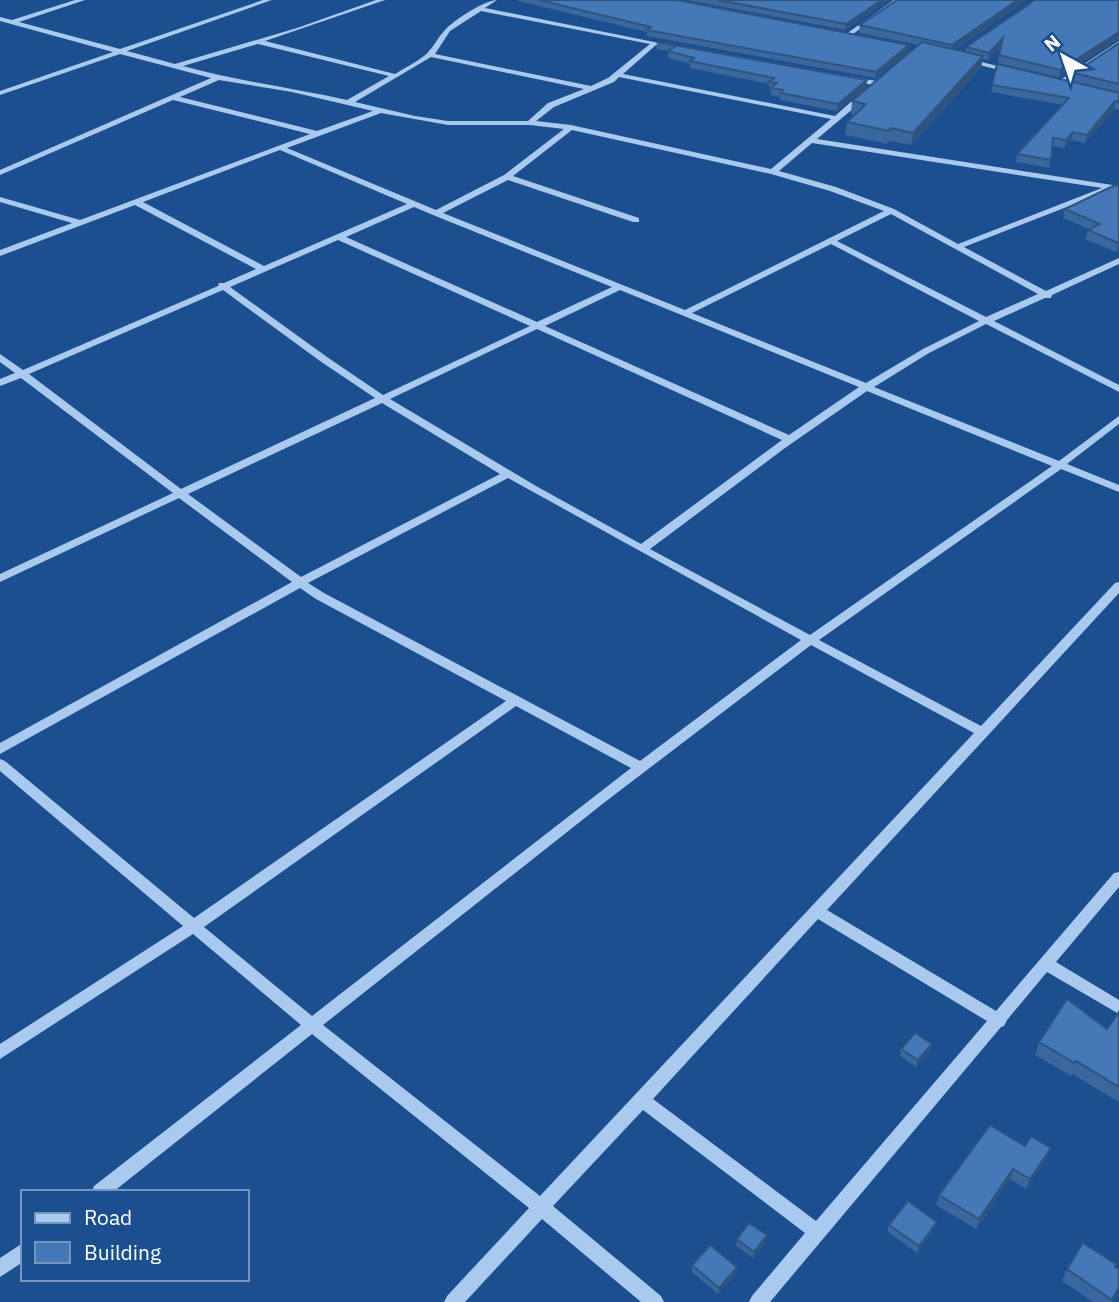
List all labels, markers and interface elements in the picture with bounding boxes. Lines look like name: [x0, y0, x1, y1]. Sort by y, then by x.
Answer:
north arrow: [1028, 21, 1098, 91]
text: N: [1039, 29, 1065, 57]
legend: [21, 1190, 248, 1281]
text: Road: [84, 1203, 132, 1231]
text: Building: [84, 1238, 161, 1266]

